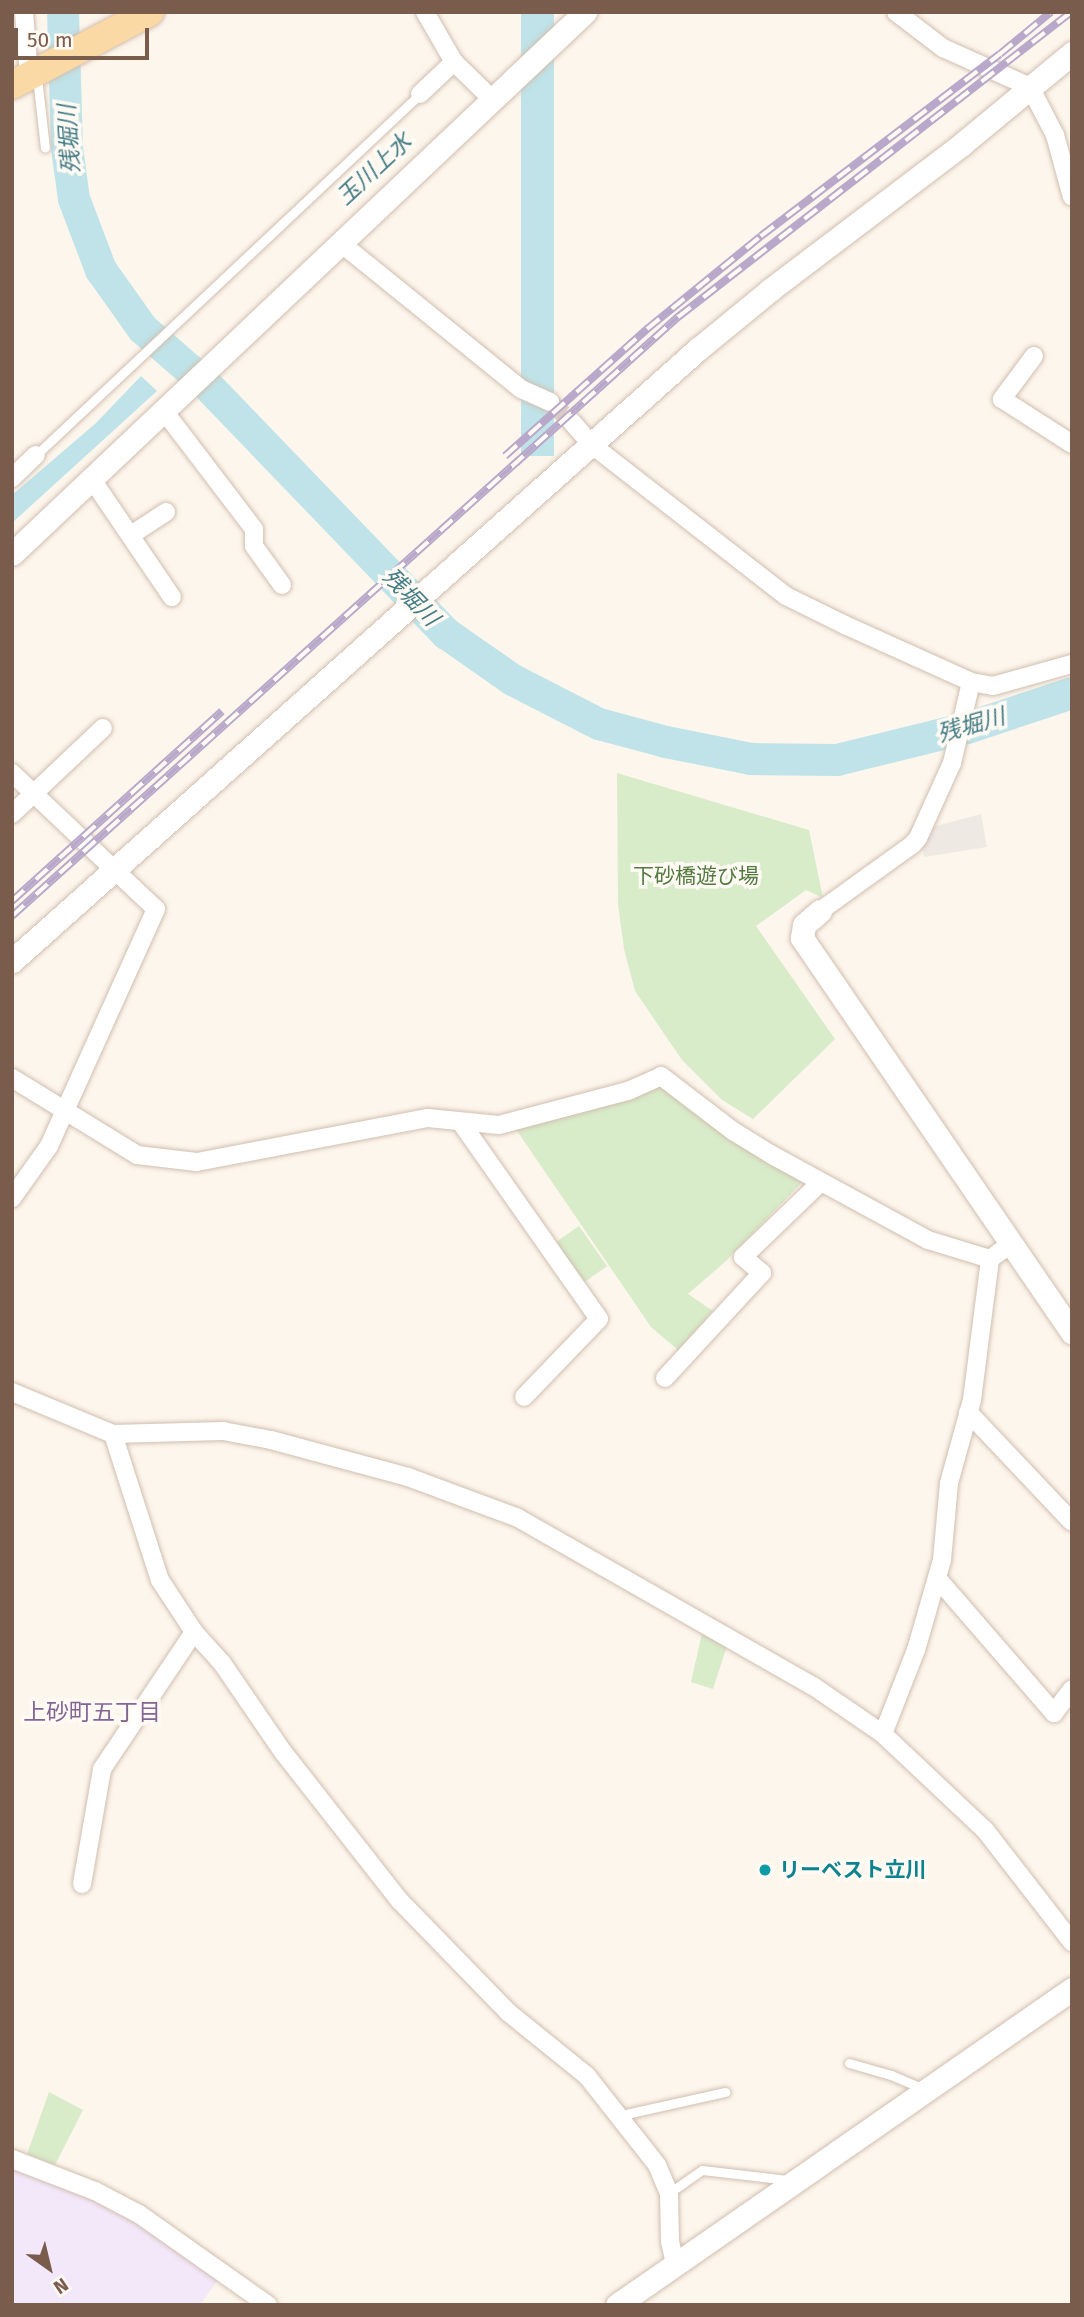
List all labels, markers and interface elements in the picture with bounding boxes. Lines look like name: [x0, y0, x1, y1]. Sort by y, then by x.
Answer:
scale bar: [18, 14, 152, 58]
text: 50 m: [27, 27, 73, 53]
water label: 残堀川: [53, 104, 85, 174]
water label: 玉川上水: [331, 128, 417, 210]
water label: 残堀川: [377, 563, 445, 631]
water label: 残堀川: [934, 702, 1008, 748]
park label: 下砂橋遊び場: [633, 863, 759, 889]
district label: 上砂町五丁目: [23, 1698, 161, 1726]
place label: リーベスト立川: [779, 1857, 926, 1883]
marker: リーベスト立川: [757, 1862, 773, 1878]
north arrow: [14, 2233, 84, 2303]
text: N: [49, 2273, 73, 2299]

